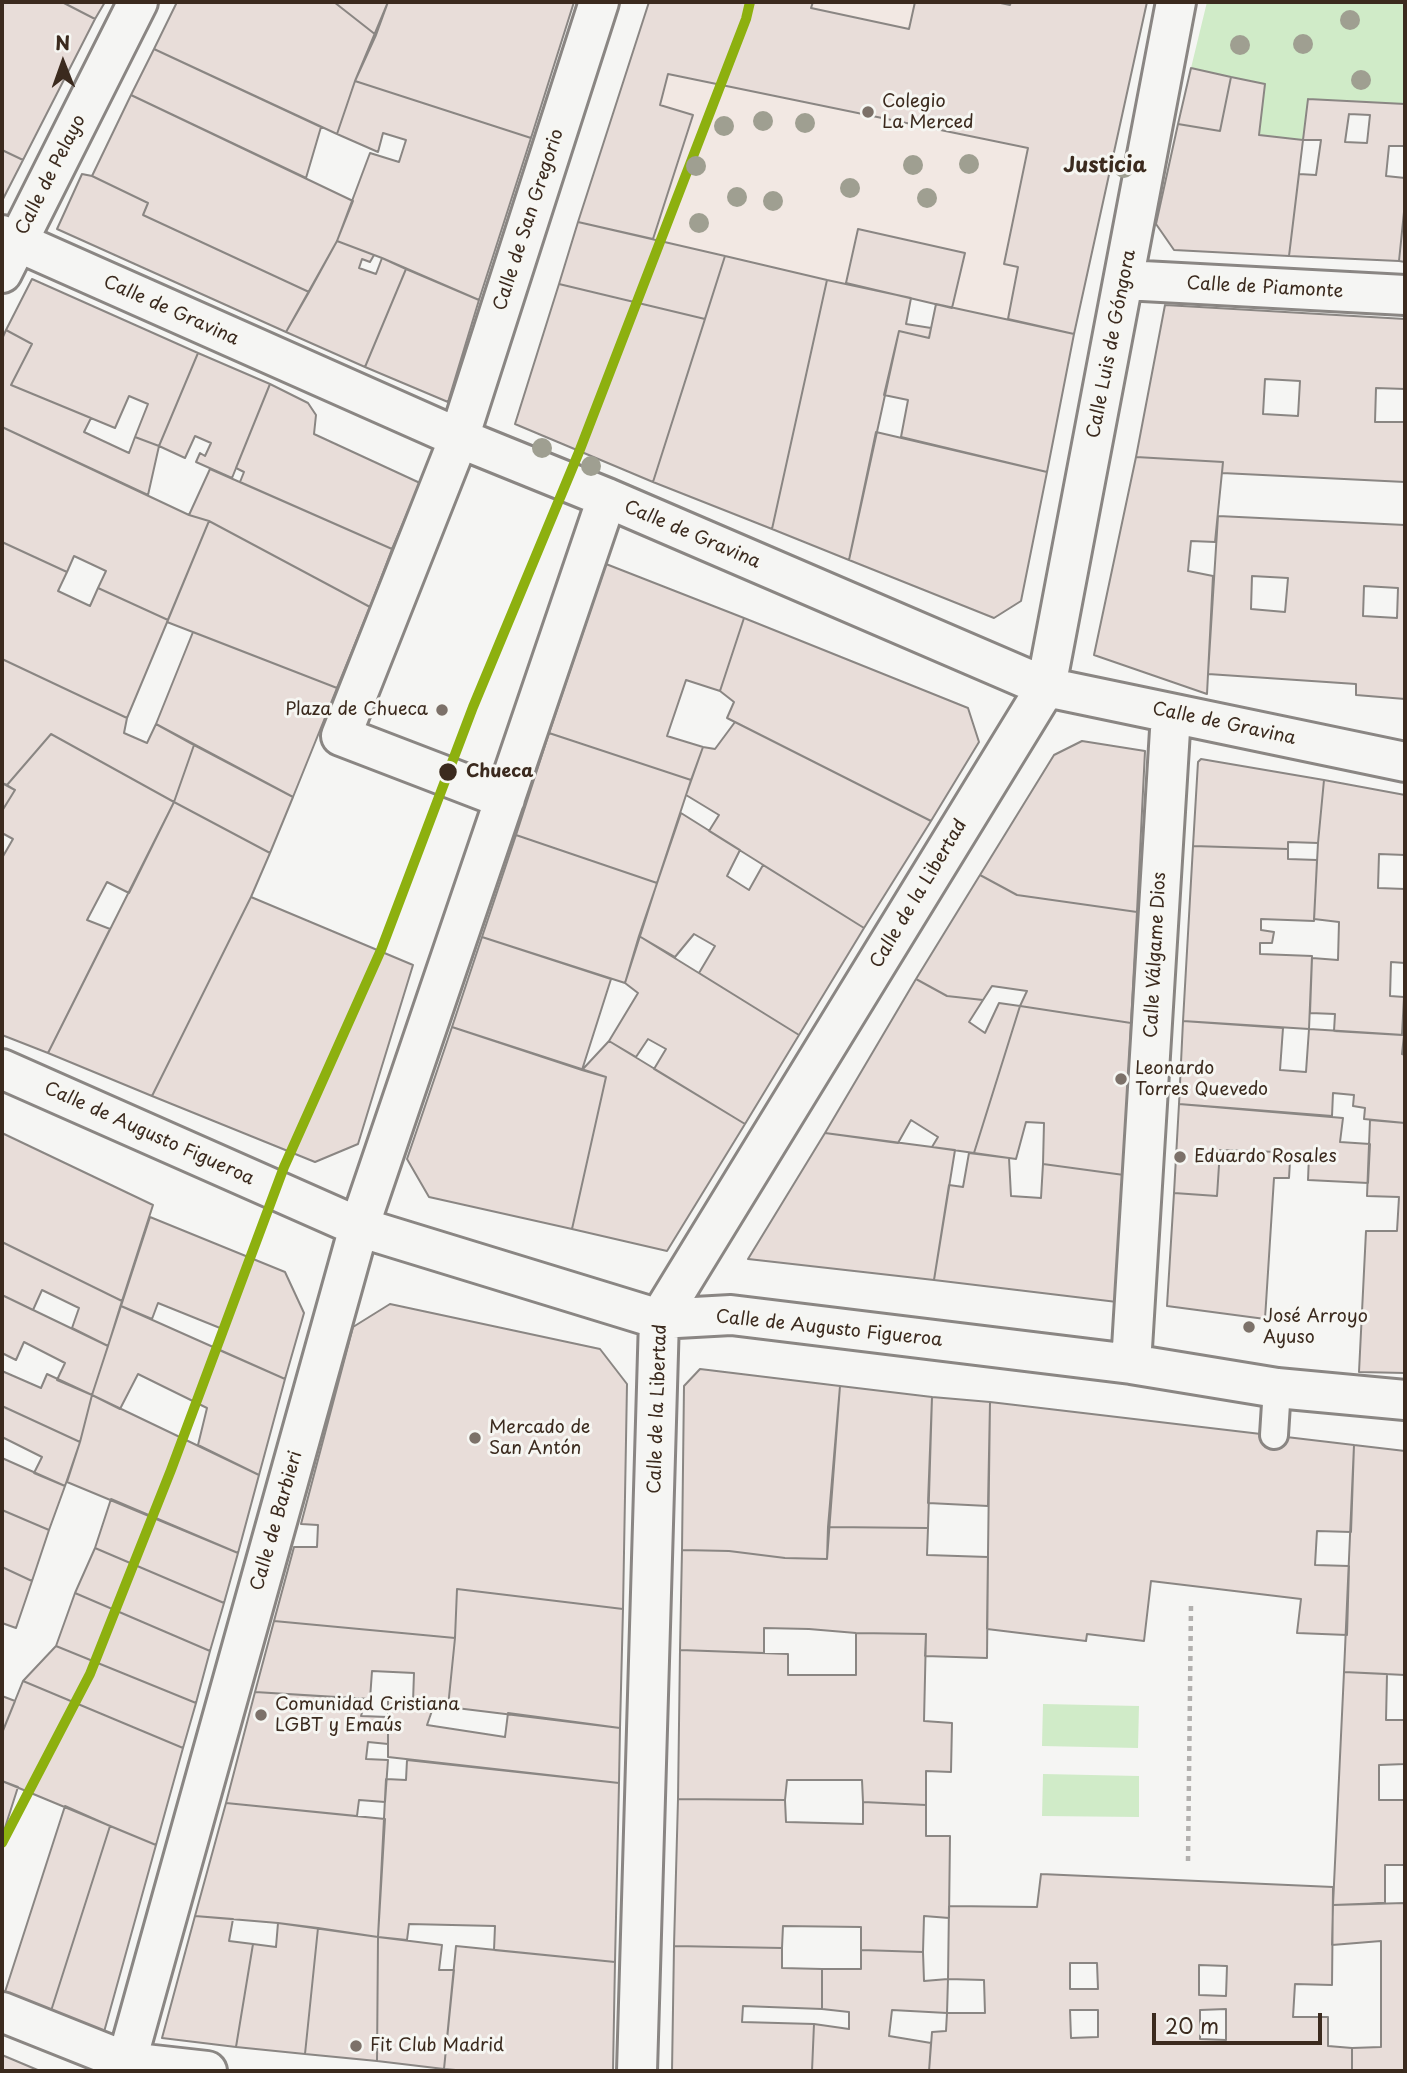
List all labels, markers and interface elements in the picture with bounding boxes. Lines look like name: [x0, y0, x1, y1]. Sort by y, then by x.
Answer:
north arrow: [28, 28, 98, 98]
text: N: [55, 28, 70, 56]
place label: Colegio La Merced: [882, 91, 974, 134]
marker: Colegio La Merced: [860, 104, 876, 120]
street label: Calle de Pelayo: [11, 111, 91, 239]
street label: Calle de San Gregorio: [489, 126, 569, 314]
district label: Justicia: [1063, 153, 1147, 179]
street label: Calle Luis de Góngora: [1083, 248, 1141, 440]
street label: Calle de Gravina: [100, 271, 242, 351]
street label: Calle de Piamonte: [1186, 273, 1344, 303]
street label: Calle de Gravina: [621, 497, 763, 573]
street label: Calle de Gravina: [1150, 698, 1298, 750]
place label: Plaza de Chueca: [285, 699, 428, 721]
marker: Plaza de Chueca: [434, 702, 450, 718]
marker: Chueca: [437, 761, 459, 783]
place label: Chueca: [466, 761, 533, 783]
street label: Calle de la Libertad: [866, 816, 972, 972]
street label: Calle Válgame Dios: [1141, 871, 1171, 1039]
place label: Leonardo Torres Quevedo: [1135, 1058, 1268, 1100]
marker: Leonardo Torres Quevedo: [1113, 1071, 1129, 1087]
street label: Calle de Augusto Figueroa: [41, 1078, 257, 1190]
place label: Eduardo Rosales: [1194, 1146, 1337, 1168]
marker: Eduardo Rosales: [1172, 1149, 1188, 1165]
street label: Calle de Augusto Figueroa: [715, 1306, 943, 1352]
place label: José Arroyo Ayuso: [1263, 1306, 1368, 1348]
marker: José Arroyo Ayuso: [1241, 1319, 1257, 1335]
street label: Calle de la Libertad: [644, 1324, 672, 1494]
place label: Mercado de San Antón: [489, 1417, 590, 1460]
marker: Mercado de San Antón: [467, 1430, 483, 1446]
street label: Calle de Barbieri: [247, 1449, 307, 1593]
place label: Comunidad Cristiana LGBT y Emaús: [275, 1694, 460, 1736]
marker: Comunidad Cristiana LGBT y Emaús: [253, 1707, 269, 1723]
scale bar: [1155, 2000, 1325, 2044]
text: 20 m: [1165, 2009, 1219, 2041]
place label: Fit Club Madrid: [370, 2035, 504, 2057]
marker: Fit Club Madrid: [348, 2038, 364, 2054]

